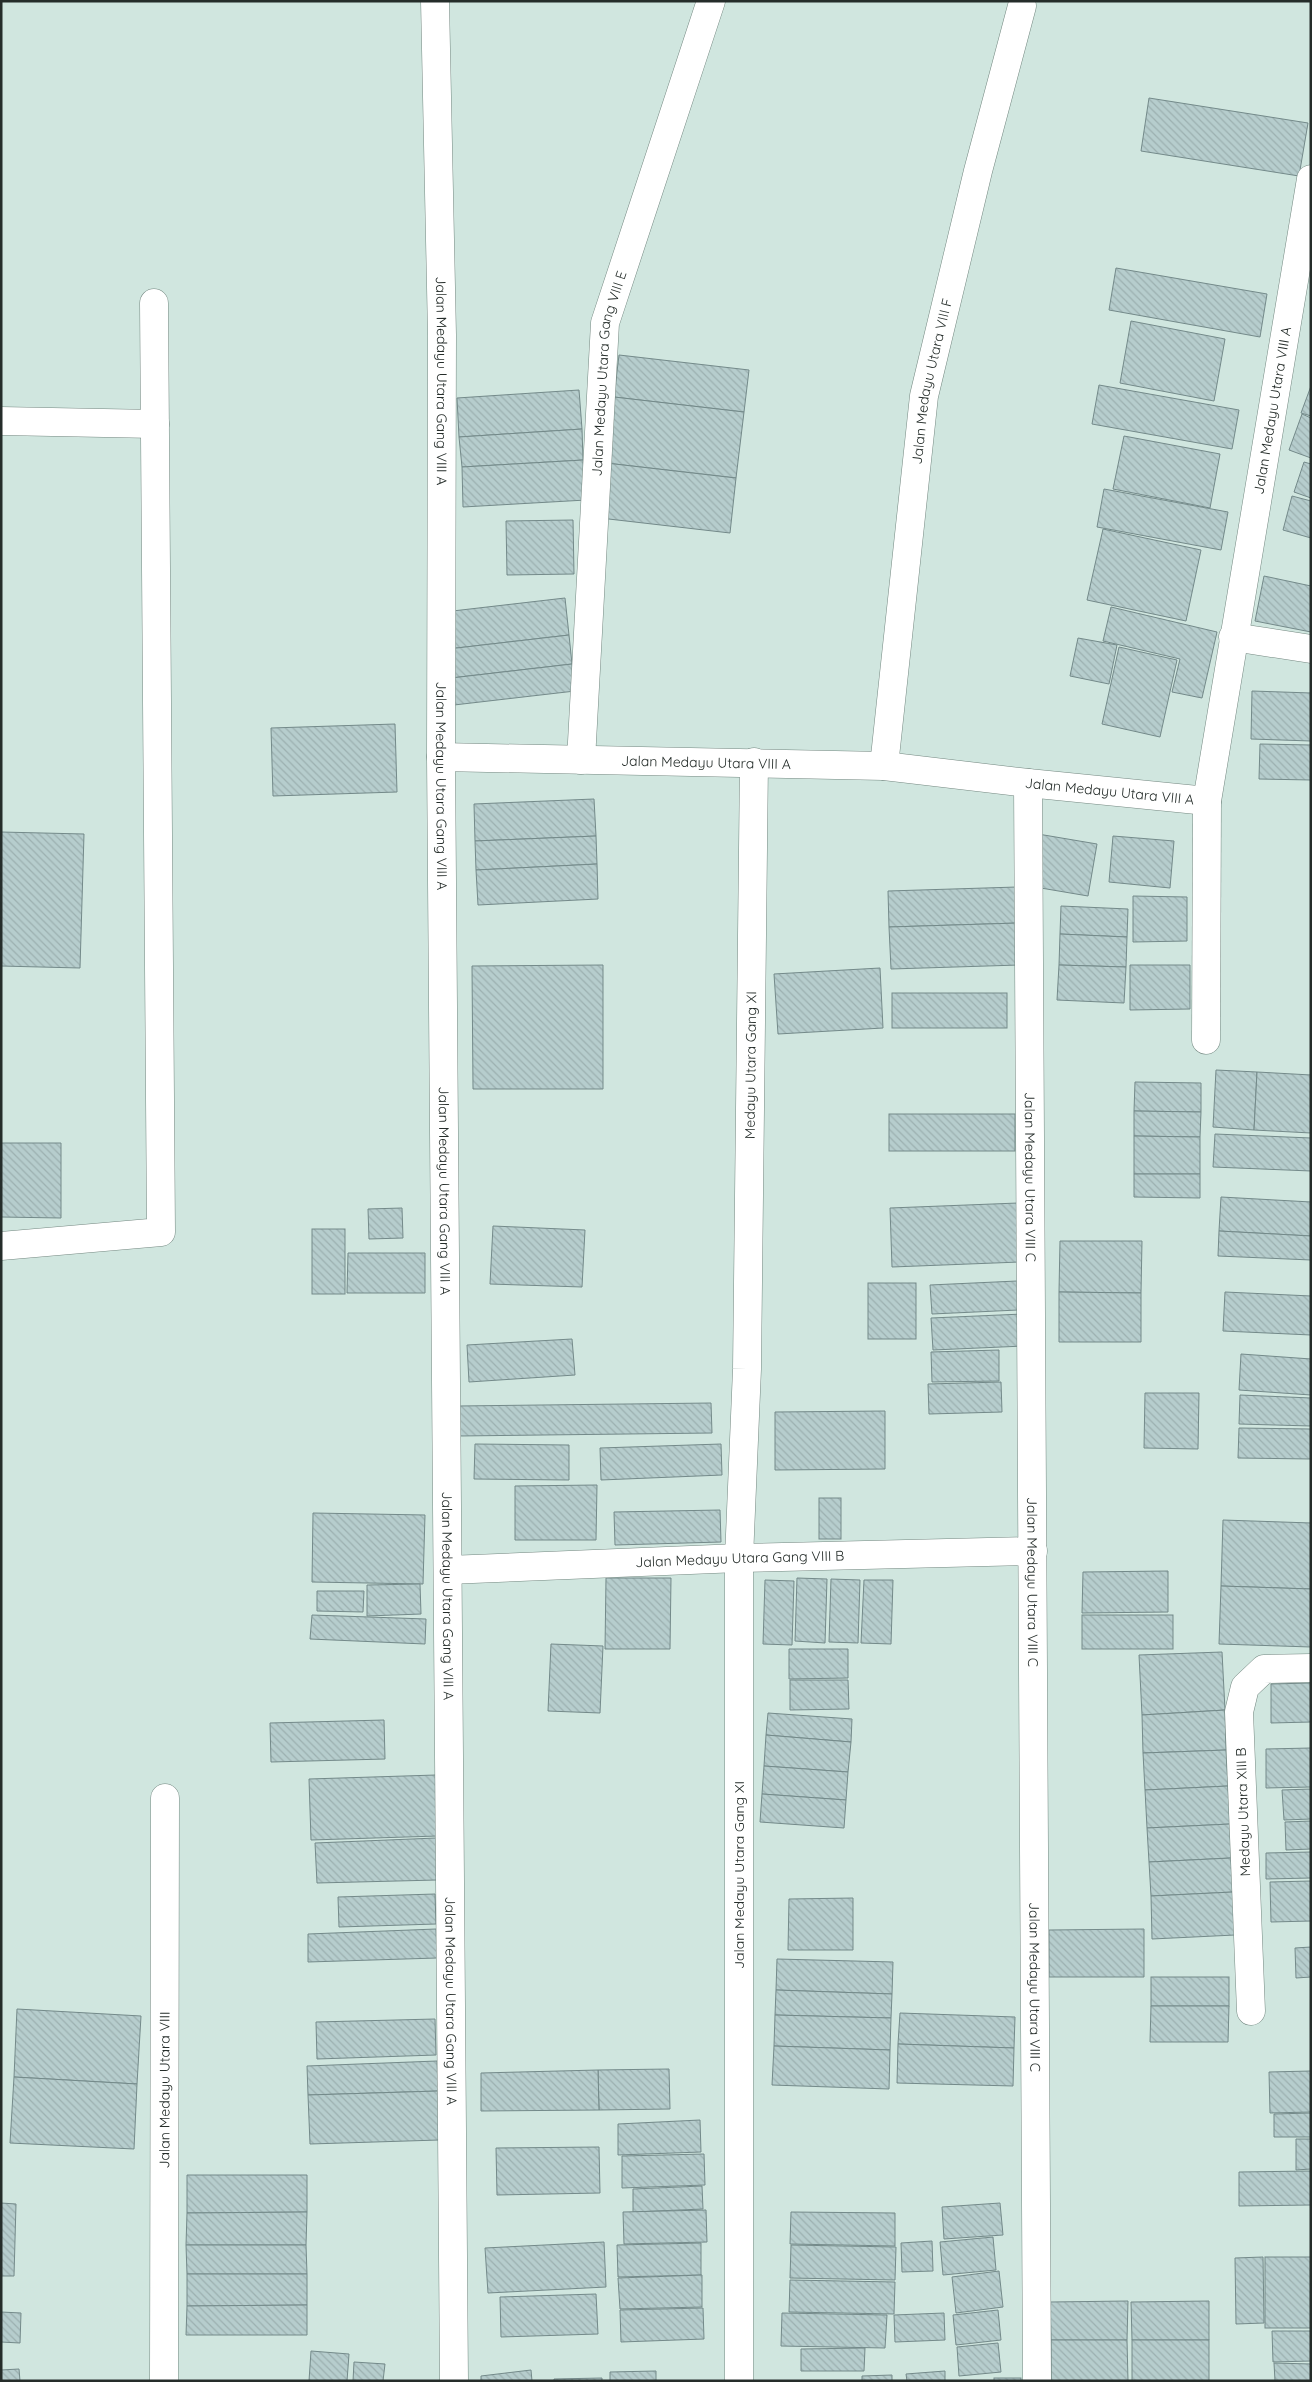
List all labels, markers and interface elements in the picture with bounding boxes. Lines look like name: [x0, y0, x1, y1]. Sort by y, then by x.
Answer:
street label: Jalan Medayu Utara Gang VIII E: [588, 269, 631, 477]
street label: Jalan Medayu Utara Gang VIII A: [432, 276, 451, 485]
street label: Jalan Medayu Utara VIII F: [908, 296, 956, 465]
street label: Jalan Medayu Utara VIII A: [1249, 325, 1295, 496]
street label: Jalan Medayu Utara Gang VIII A: [432, 681, 451, 890]
street label: Jalan Medayu Utara VIII A: [621, 752, 791, 773]
street label: Jalan Medayu Utara VIII A: [1024, 774, 1195, 809]
street label: Medayu Utara Gang XI: [741, 991, 760, 1139]
street label: Jalan Medayu Utara Gang VIII A: [435, 1086, 454, 1295]
street label: Jalan Medayu Utara VIII C: [1021, 1092, 1040, 1262]
street label: Jalan Medayu Utara Gang VIII A: [438, 1491, 458, 1700]
street label: Jalan Medayu Utara VIII C: [1023, 1497, 1042, 1667]
street label: Jalan Medayu Utara Gang VIII B: [635, 1546, 844, 1571]
street label: Medayu Utara XIII B: [1232, 1747, 1254, 1877]
street label: Jalan Medayu Utara Gang XI: [730, 1781, 748, 1969]
street label: Jalan Medayu Utara Gang VIII A: [441, 1896, 461, 2105]
street label: Jalan Medayu Utara VIII C: [1025, 1902, 1044, 2072]
street label: Jalan Medayu Utara VIII: [155, 2012, 174, 2168]

